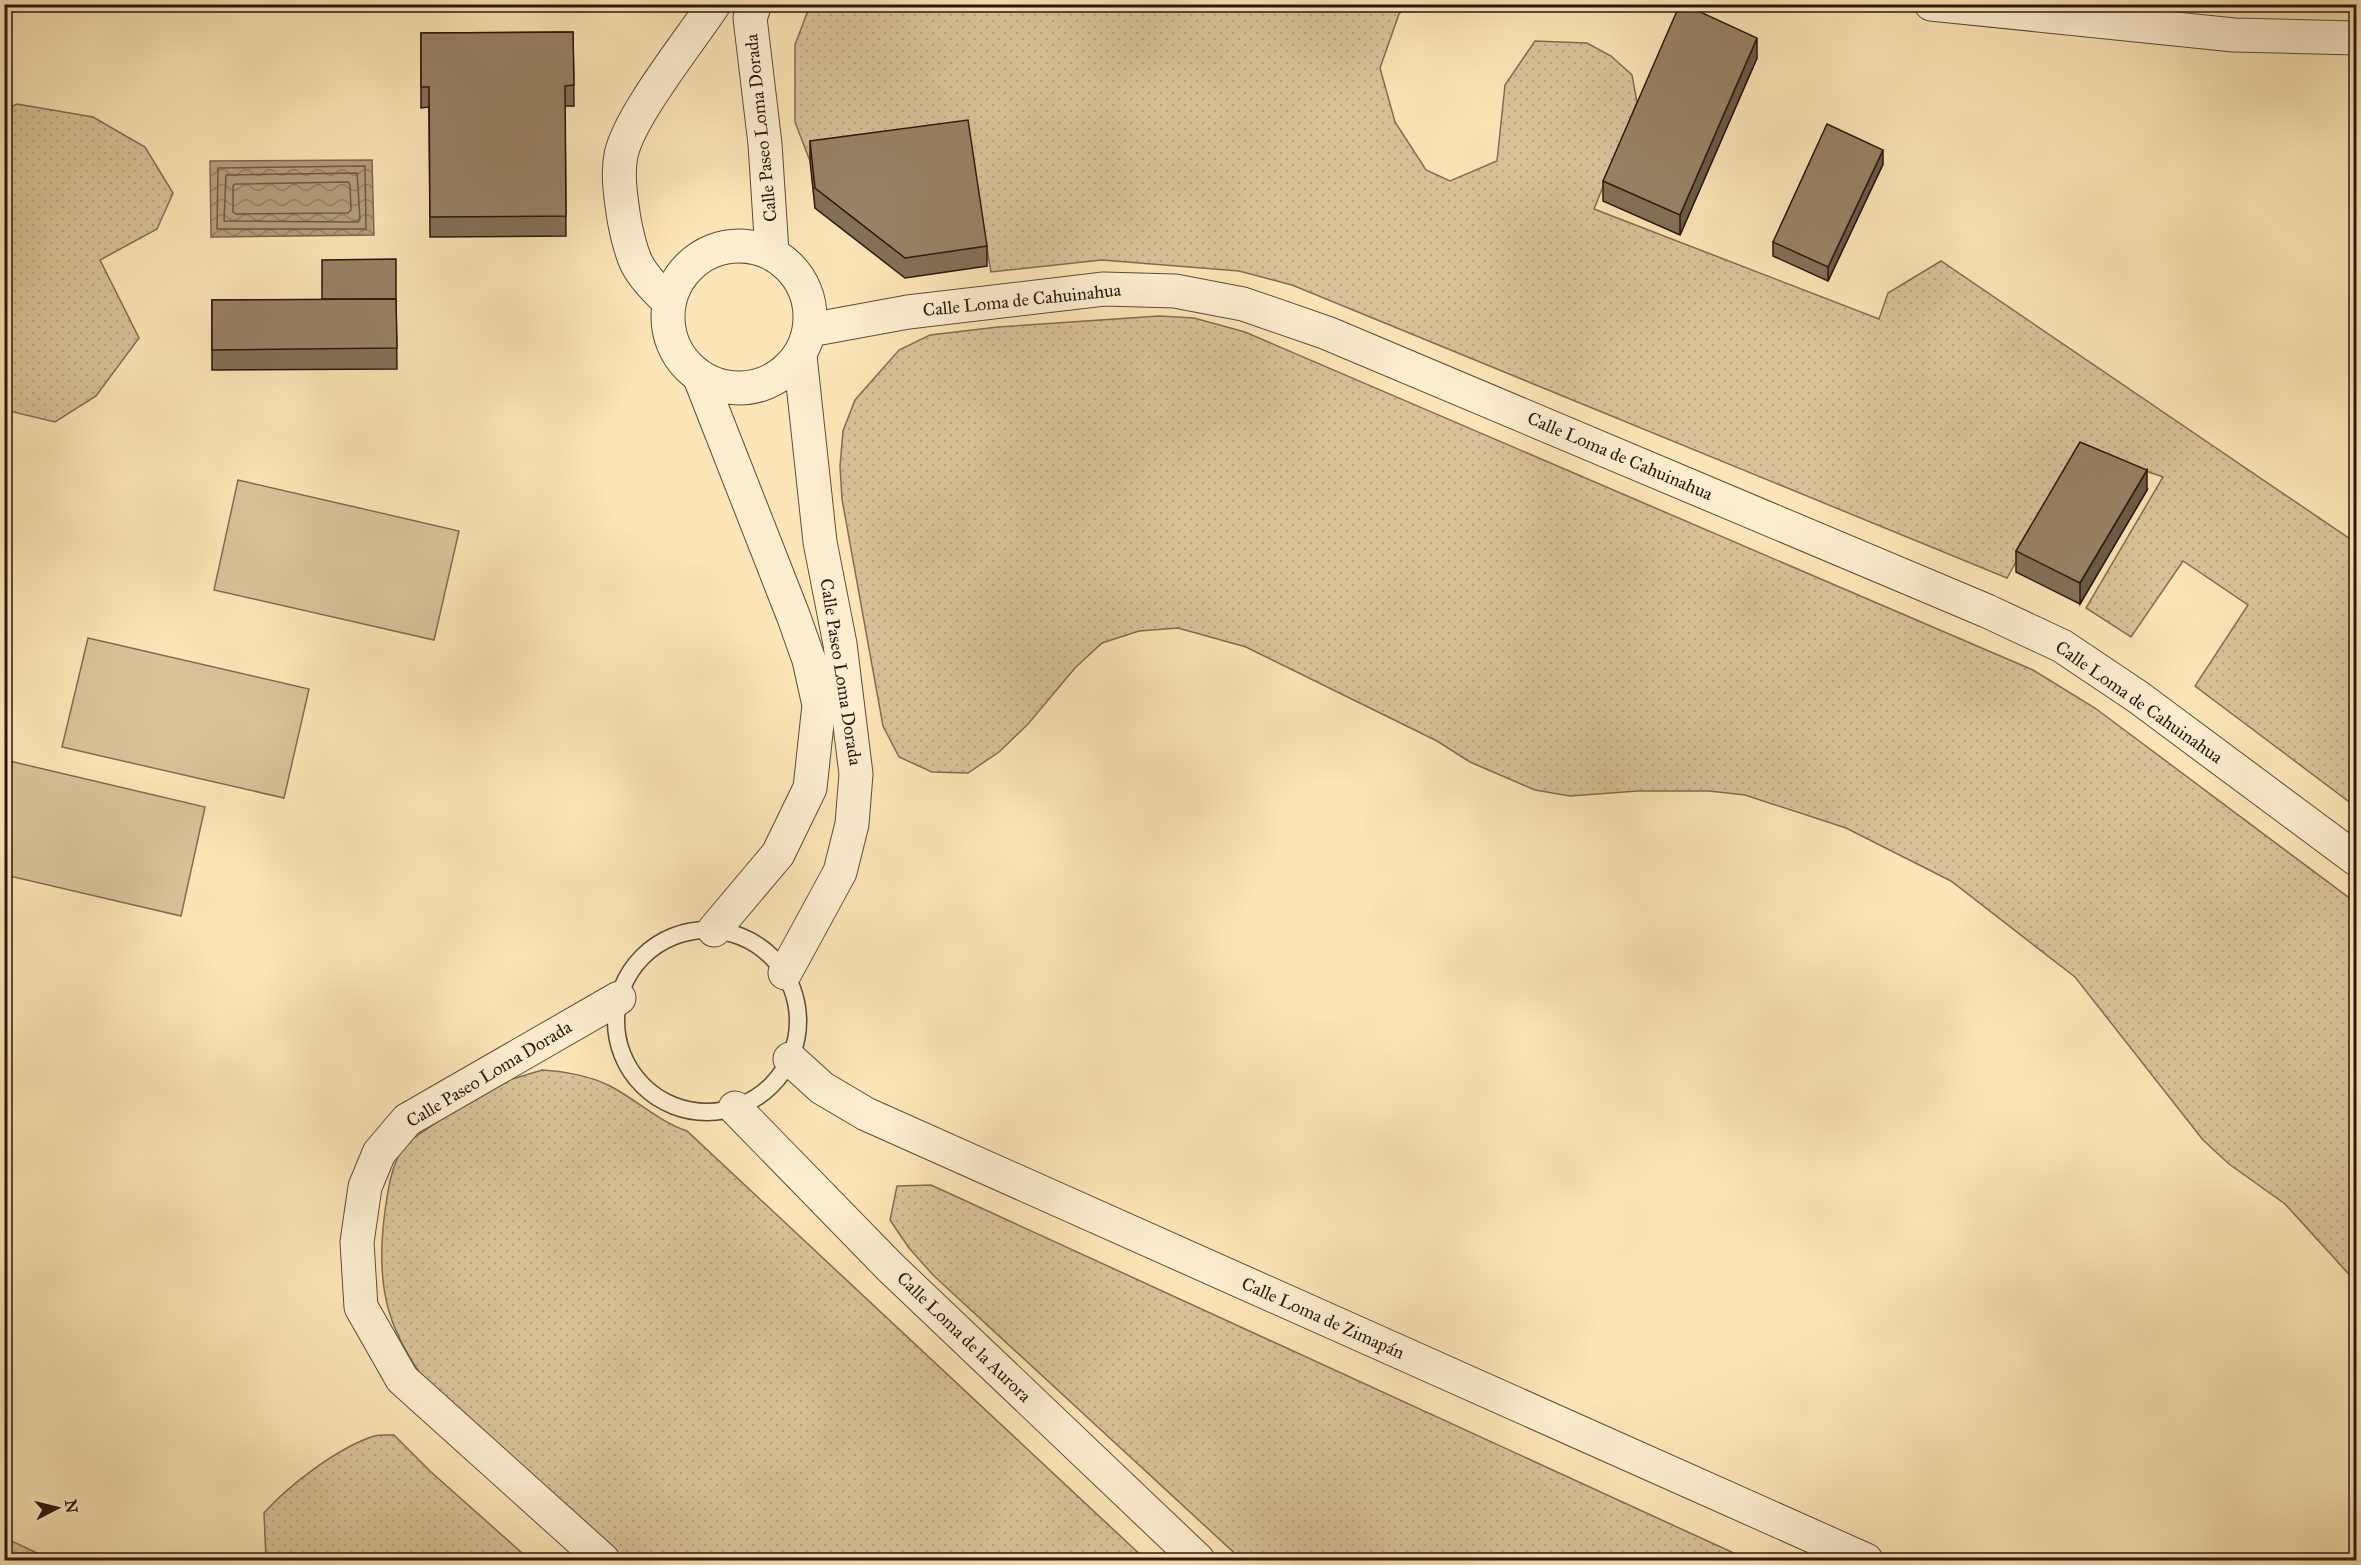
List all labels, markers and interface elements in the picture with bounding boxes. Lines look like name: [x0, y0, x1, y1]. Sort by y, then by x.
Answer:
street label: Calle Paseo Loma Dorada: [740, 32, 782, 223]
street label: Calle Loma de Cahuinahua: [922, 279, 1123, 321]
street label: Calle Loma de Cahuinahua: [1524, 407, 1716, 505]
street label: Calle Paseo Loma Dorada: [815, 577, 867, 767]
street label: Calle Loma de Cahuinahua: [2051, 636, 2227, 768]
street label: Calle Paseo Loma Dorada: [402, 1016, 576, 1132]
street label: Calle Loma de la Aurora: [892, 1267, 1036, 1407]
street label: Calle Loma de Zimapán: [1238, 1272, 1408, 1364]
north arrow: [27, 1478, 87, 1538]
text: N: [61, 1498, 82, 1515]

